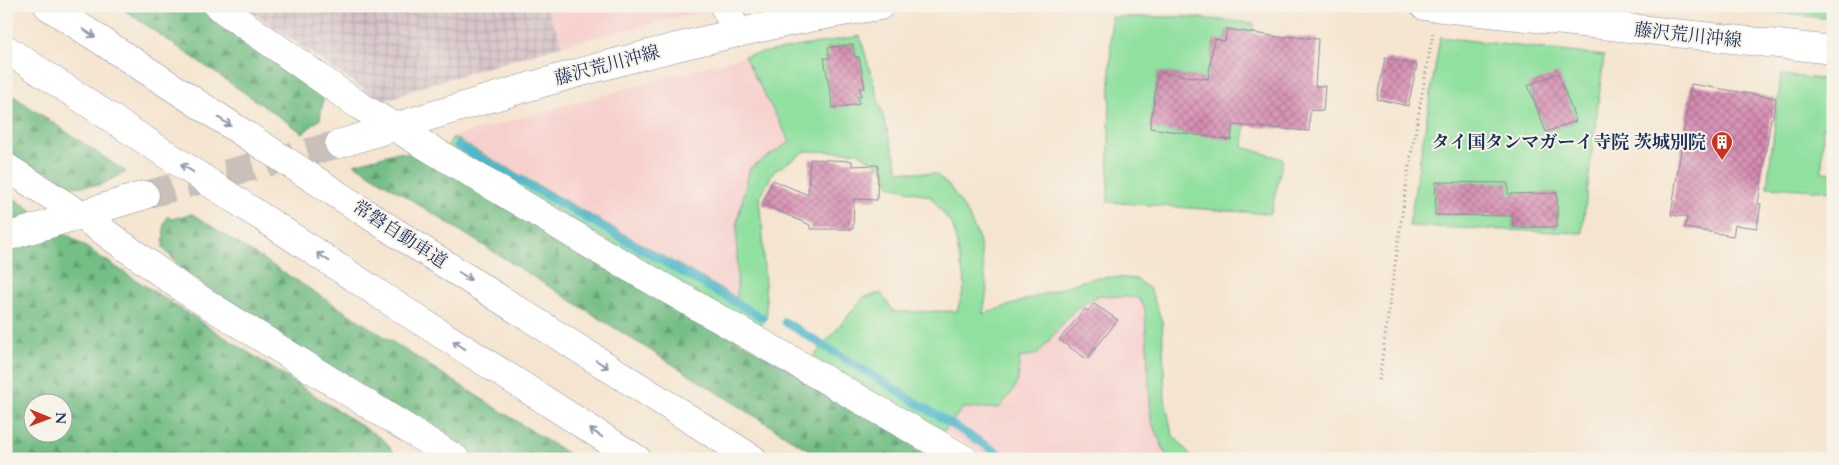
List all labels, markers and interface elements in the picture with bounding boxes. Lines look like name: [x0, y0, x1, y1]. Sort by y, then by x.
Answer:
street label: 藤沢荒川沖線: [1633, 17, 1743, 54]
one-way arrow: [82, 28, 96, 39]
street label: 藤沢荒川沖線: [552, 39, 663, 92]
one-way arrow: [218, 117, 232, 127]
place label: タイ国タンマガーイ寺院 茨城別院: [1432, 130, 1706, 155]
building icon: タイ国タンマガーイ寺院 茨城別院: [1710, 130, 1734, 161]
one-way arrow: [180, 163, 194, 173]
street label: 常磐自動車道: [348, 195, 452, 274]
one-way arrow: [316, 252, 330, 262]
one-way arrow: [457, 272, 471, 282]
one-way arrow: [453, 340, 467, 350]
one-way arrow: [594, 359, 608, 369]
north arrow: [22, 392, 72, 442]
text: N: [51, 412, 70, 424]
one-way arrow: [590, 427, 604, 437]

